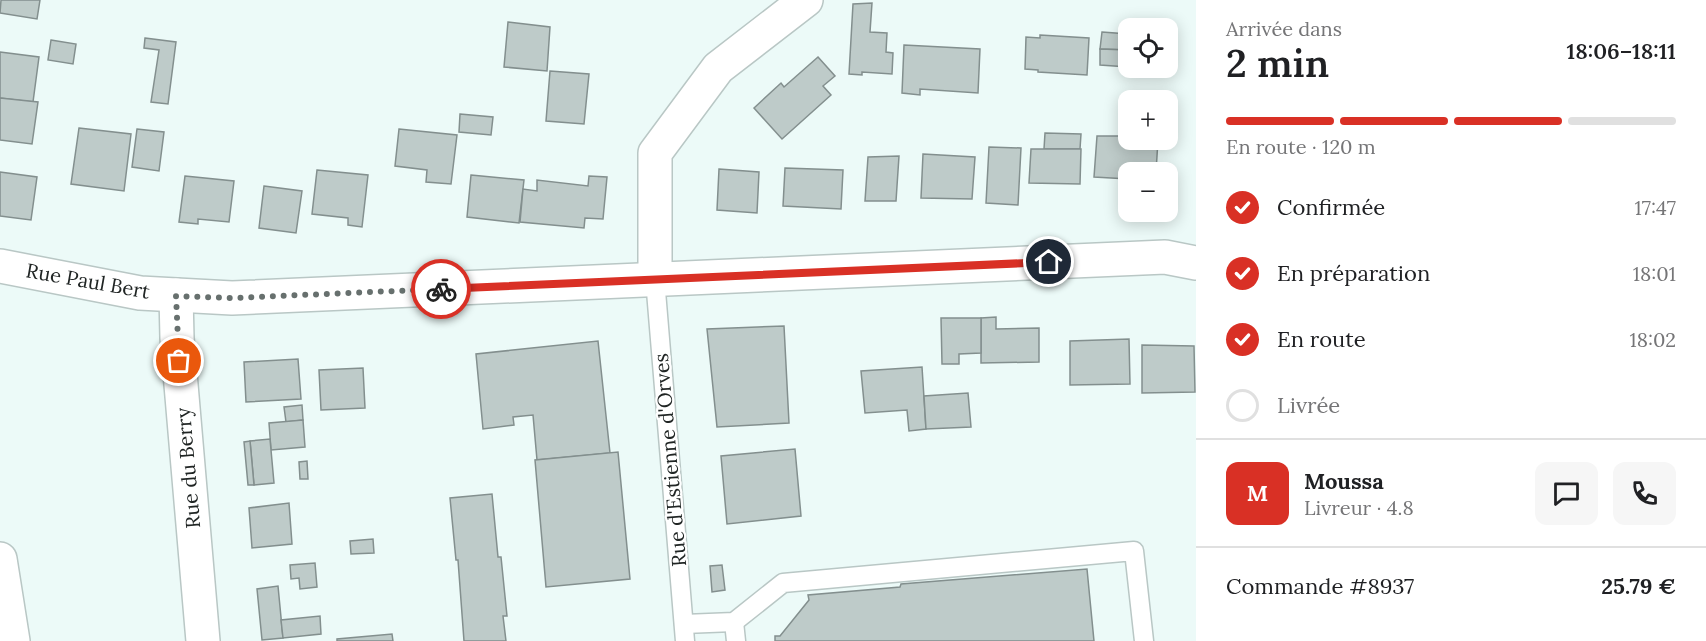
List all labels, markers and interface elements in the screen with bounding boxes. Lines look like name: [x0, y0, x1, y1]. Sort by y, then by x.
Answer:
text: Arrivée dans: [1226, 16, 1342, 41]
map controls: [1118, 18, 1178, 222]
button: locate: [1118, 18, 1178, 78]
text: 18:06–18:11: [1567, 37, 1676, 65]
text: 2 min: [1226, 38, 1329, 88]
button: +: [1118, 90, 1178, 150]
text: En route · 120 m: [1226, 134, 1376, 159]
button: −: [1118, 162, 1178, 222]
icon: check: [1226, 191, 1259, 224]
text: Confirmée: [1277, 193, 1385, 221]
text: 17:47: [1634, 195, 1676, 220]
pin: [1023, 236, 1074, 287]
icon: home: [1032, 245, 1065, 278]
street label: Rue Paul Bert: [24, 257, 152, 304]
icon: check: [1226, 257, 1259, 290]
courier: [411, 259, 471, 319]
text: En préparation: [1277, 259, 1430, 287]
text: 18:01: [1633, 261, 1676, 286]
icon: bike: [425, 273, 458, 306]
icon: check: [1226, 323, 1259, 356]
text: En route: [1277, 325, 1366, 353]
text: 18:02: [1629, 327, 1676, 352]
pin: [153, 335, 204, 386]
icon: bag: [162, 344, 195, 377]
street label: Rue d'Estienne d'Orves: [648, 352, 691, 568]
text: Livrée: [1277, 391, 1340, 419]
street label: Rue du Berry: [170, 406, 205, 530]
button: chat: [1535, 462, 1598, 525]
button: phone: [1613, 462, 1676, 525]
text: Moussa: [1304, 467, 1384, 495]
text: M: [1247, 479, 1268, 507]
text: Livreur · 4.8: [1304, 495, 1414, 520]
text: Commande #8937: [1226, 572, 1414, 600]
text: 25.79 €: [1601, 572, 1676, 600]

